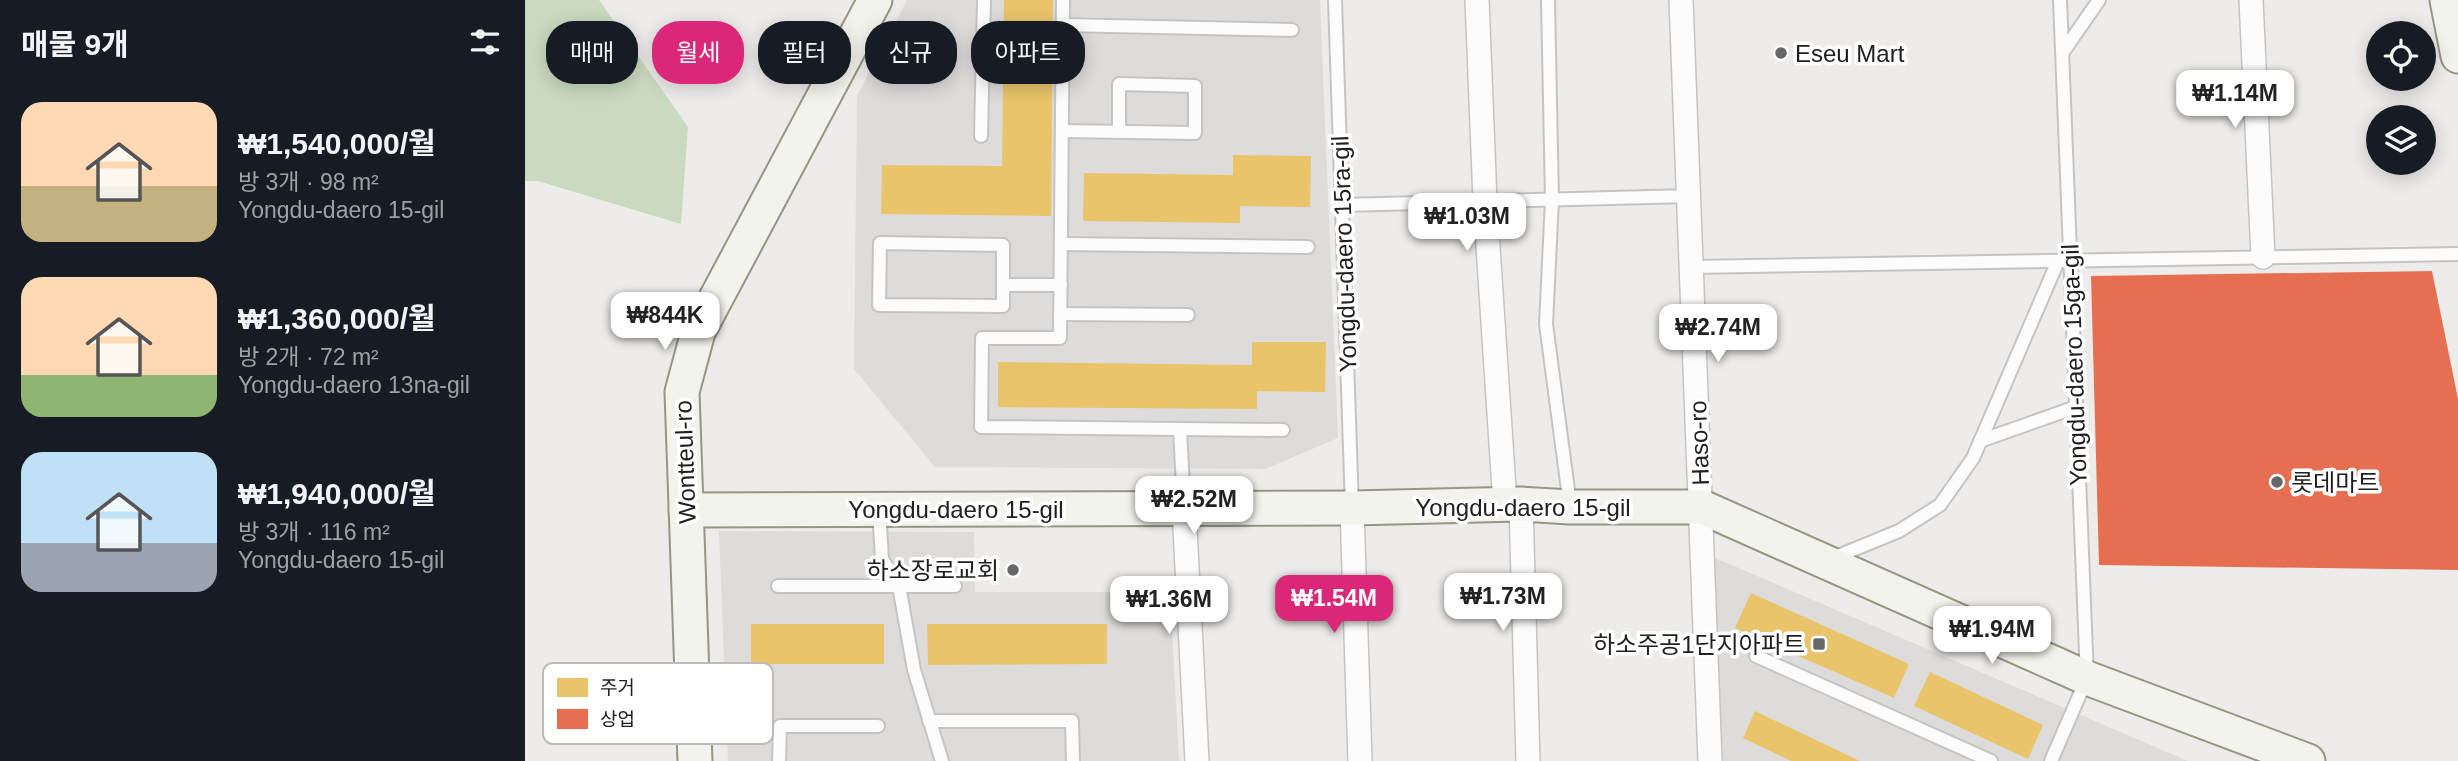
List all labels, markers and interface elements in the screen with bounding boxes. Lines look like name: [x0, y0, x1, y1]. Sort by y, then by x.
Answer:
chip: 매매: [546, 21, 638, 84]
chip: 월세: [652, 21, 744, 84]
chip: 필터: [758, 21, 851, 84]
chip: 신규: [865, 21, 957, 84]
chip: 아파트: [971, 21, 1085, 84]
map controls: [2366, 21, 2436, 175]
button: locate: [2366, 21, 2436, 91]
icon: filters: [466, 23, 504, 61]
text: 매물 9개: [21, 28, 129, 61]
place label: Eseu Mart: [1795, 40, 1905, 67]
marker: Eseu Mart: [1773, 45, 1789, 61]
pin: ₩1.14M: [2178, 71, 2292, 130]
text: ₩1.14M: [2192, 80, 2278, 106]
button: layers: [2366, 105, 2436, 175]
text: ₩1,540,000/월: [238, 127, 436, 160]
icon: home: [77, 130, 161, 214]
street label: Yongdu-daero 15ra-gil: [1326, 135, 1362, 373]
text: 방 3개 · 98 m²: [238, 169, 379, 195]
pin: ₩1.03M: [1410, 194, 1524, 253]
text: Yongdu-daero 15-gil: [238, 197, 444, 223]
text: ₩1.03M: [1424, 203, 1510, 229]
street label: Yongdu-daero 15ga-gil: [2056, 244, 2092, 486]
pin: ₩844K: [616, 292, 714, 352]
text: ₩1,360,000/월: [238, 302, 436, 335]
text: ₩844K: [627, 302, 703, 328]
pin: ₩2.74M: [1661, 304, 1775, 364]
icon: home: [77, 305, 161, 389]
text: ₩2.74M: [1675, 314, 1761, 340]
text: 방 2개 · 72 m²: [238, 344, 379, 370]
text: Yongdu-daero 13na-gil: [238, 372, 470, 398]
street label: Wontteul-ro: [669, 400, 701, 524]
street label: Haso-ro: [1684, 400, 1714, 486]
place label: 롯데마트: [2291, 469, 2379, 496]
marker: 롯데마트: [2269, 474, 2285, 490]
pin: ₩2.52M: [1137, 476, 1251, 536]
text: ₩1,940,000/월: [238, 477, 436, 510]
icon: home: [77, 480, 161, 564]
text: ₩2.52M: [1151, 486, 1237, 512]
street label: Yongdu-daero 15-gil: [1415, 494, 1631, 521]
street label: Yongdu-daero 15-gil: [848, 496, 1064, 523]
text: 방 3개 · 116 m²: [238, 519, 390, 545]
text: Yongdu-daero 15-gil: [238, 547, 444, 573]
place label: 하소장로교회: [867, 557, 999, 584]
marker: 하소장로교회: [1005, 562, 1021, 578]
pin: ₩1.73M: [1446, 574, 1560, 633]
pin: ₩1.36M: [1112, 576, 1226, 636]
pin: ₩1.54M: [1277, 576, 1391, 635]
text: ₩1.73M: [1460, 583, 1546, 609]
text: ₩1.54M: [1291, 585, 1377, 611]
text: ₩1.36M: [1126, 586, 1212, 612]
pin: ₩1.94M: [1935, 606, 2049, 666]
text: ₩1.94M: [1949, 616, 2035, 642]
place label: 하소주공1단지아파트: [1593, 631, 1805, 658]
marker: 하소주공1단지아파트: [1811, 636, 1827, 652]
legend: [543, 663, 773, 744]
text: 주거: [600, 677, 635, 698]
text: 상업: [600, 709, 635, 730]

